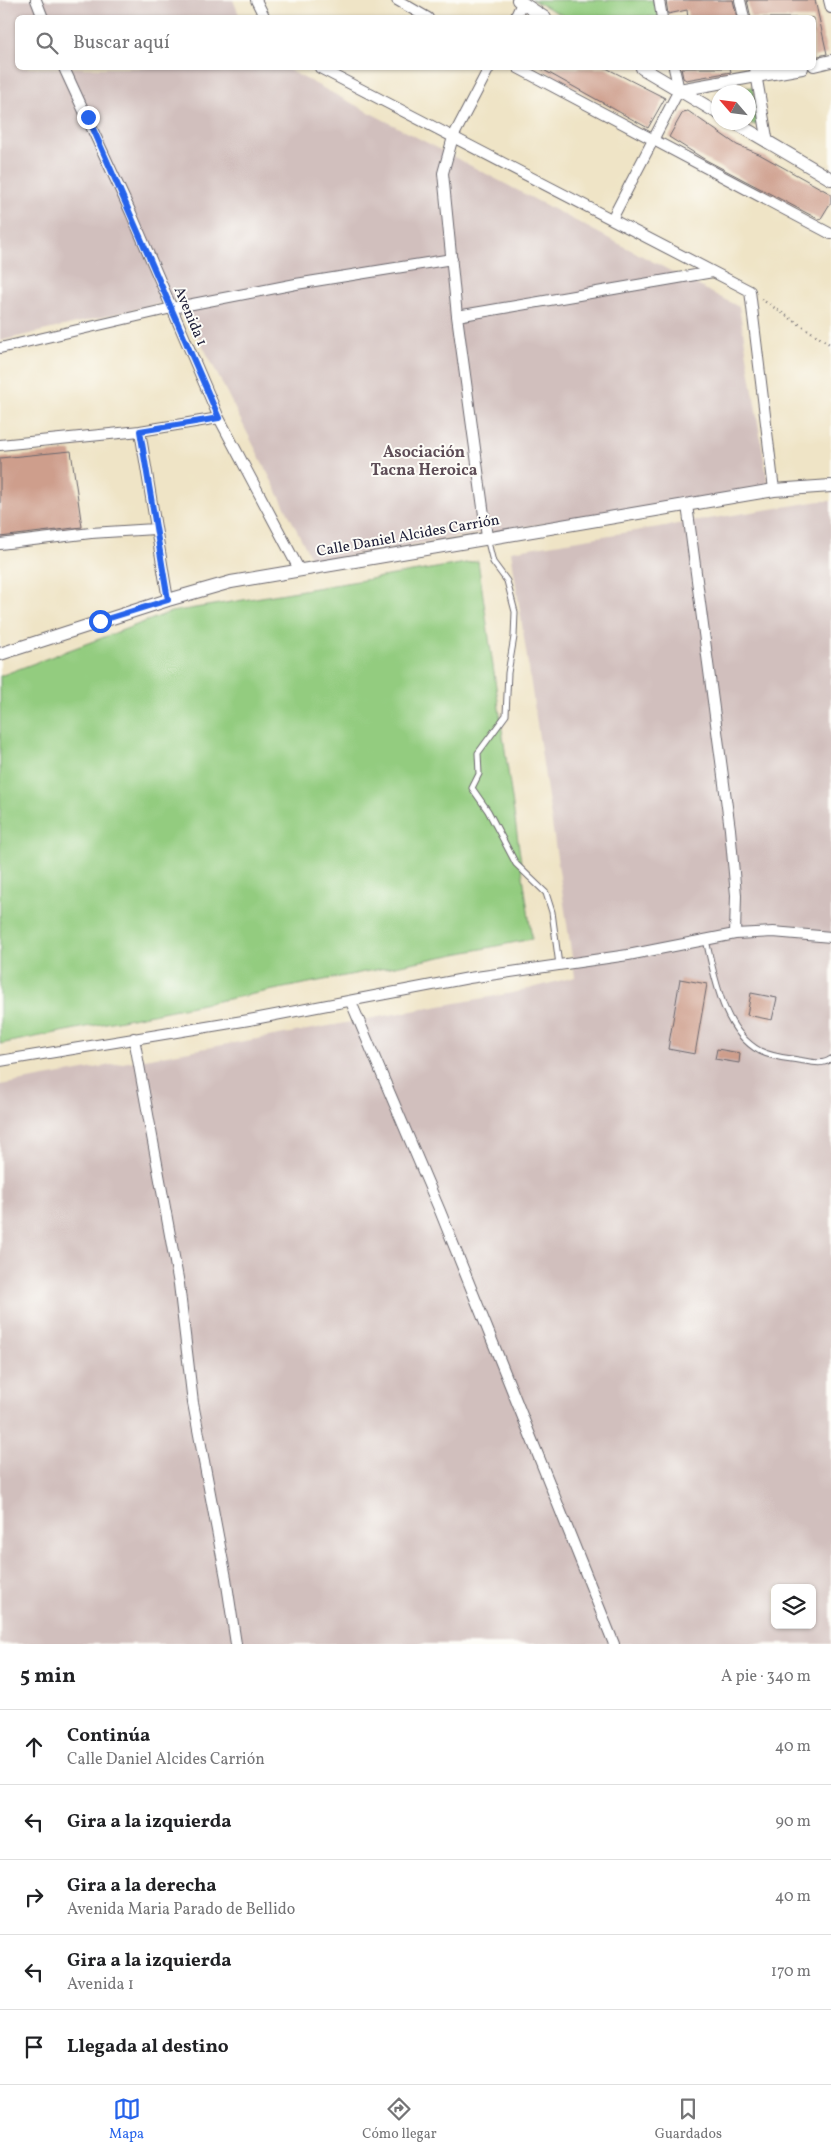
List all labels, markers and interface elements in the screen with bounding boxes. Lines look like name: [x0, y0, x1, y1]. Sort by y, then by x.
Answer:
search box: [15, 15, 816, 70]
icon: search: [33, 29, 61, 57]
text: Buscar aquí: [73, 30, 170, 56]
north arrow: [711, 85, 756, 130]
route end: [77, 106, 100, 129]
street label: Avenida 1: [168, 284, 212, 350]
district label: Asociación Tacna Heroica: [371, 442, 478, 482]
street label: Calle Daniel Alcides Carrión: [315, 510, 501, 563]
route start: [89, 610, 112, 633]
map controls: [771, 1584, 816, 1629]
button: layers: [771, 1584, 816, 1629]
text: 5 min: [20, 1662, 76, 1691]
text: A pie · 340 m: [721, 1666, 811, 1688]
text: Continúa: [67, 1723, 150, 1749]
icon: ahead: [20, 1733, 48, 1761]
text: 40 m: [775, 1736, 811, 1758]
text: Calle Daniel Alcides Carrión: [67, 1749, 265, 1771]
icon: left: [20, 1808, 48, 1836]
text: Gira a la izquierda: [67, 1809, 232, 1835]
text: 90 m: [775, 1811, 811, 1833]
text: Gira a la derecha: [67, 1873, 217, 1899]
icon: right: [20, 1883, 48, 1911]
text: 40 m: [775, 1886, 811, 1908]
text: Avenida Maria Parado de Bellido: [67, 1899, 295, 1921]
text: Gira a la izquierda: [67, 1948, 232, 1974]
icon: left: [20, 1958, 48, 1986]
text: 170 m: [771, 1961, 811, 1983]
text: Avenida 1: [67, 1974, 134, 1996]
icon: arrive: [20, 2033, 48, 2061]
text: Llegada al destino: [67, 2034, 229, 2060]
tab: Mapa: [109, 2095, 144, 2144]
tab: Cómo llegar: [362, 2095, 437, 2144]
tab: Guardados: [655, 2095, 722, 2144]

